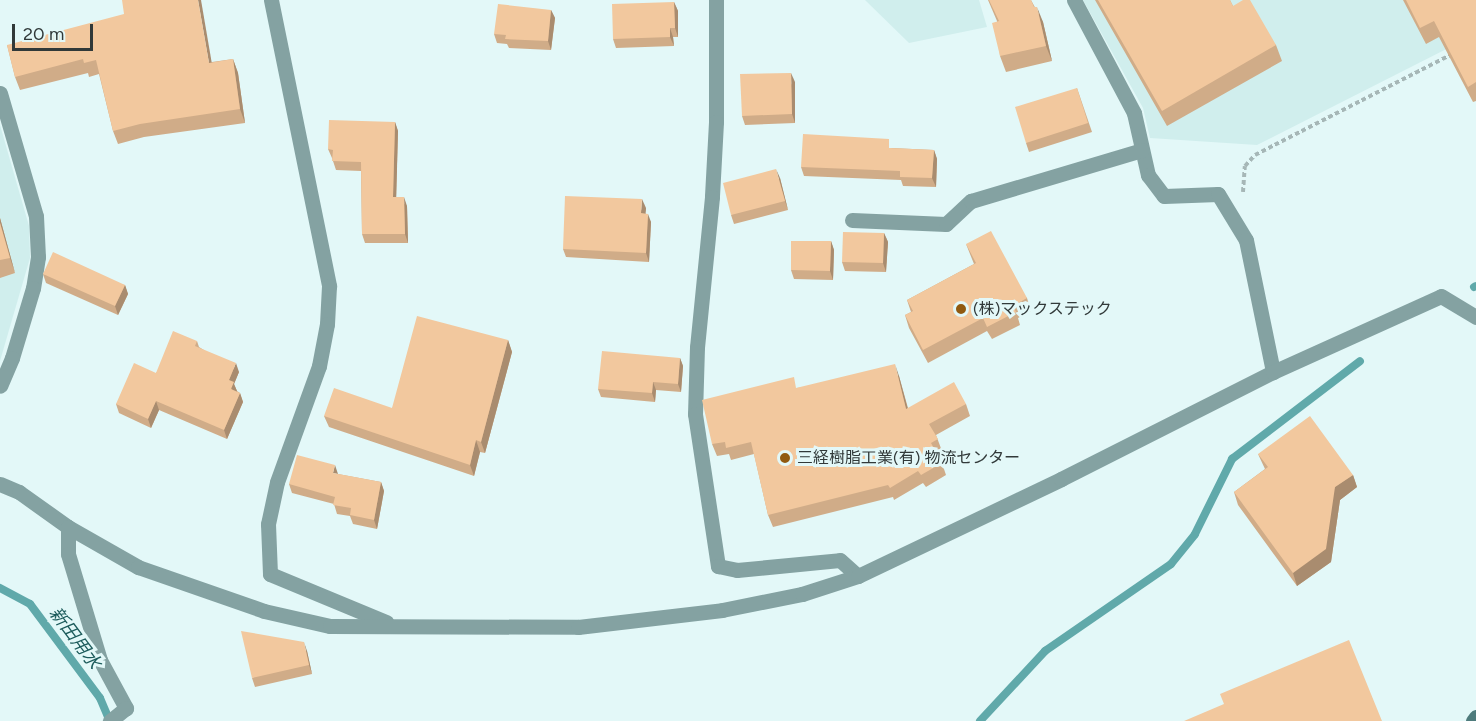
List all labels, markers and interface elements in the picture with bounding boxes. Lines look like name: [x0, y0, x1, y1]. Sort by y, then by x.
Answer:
scale bar: [15, 12, 96, 50]
text: 20 m: [23, 23, 64, 45]
place label: (株)マックステック: [973, 299, 1112, 319]
marker: (株)マックステック: [954, 302, 968, 316]
place label: 三経樹脂工業(有) 物流センター: [797, 448, 1020, 468]
marker: 三経樹脂工業(有) 物流センター: [778, 451, 792, 465]
water label: 新田用水: [45, 603, 105, 673]

